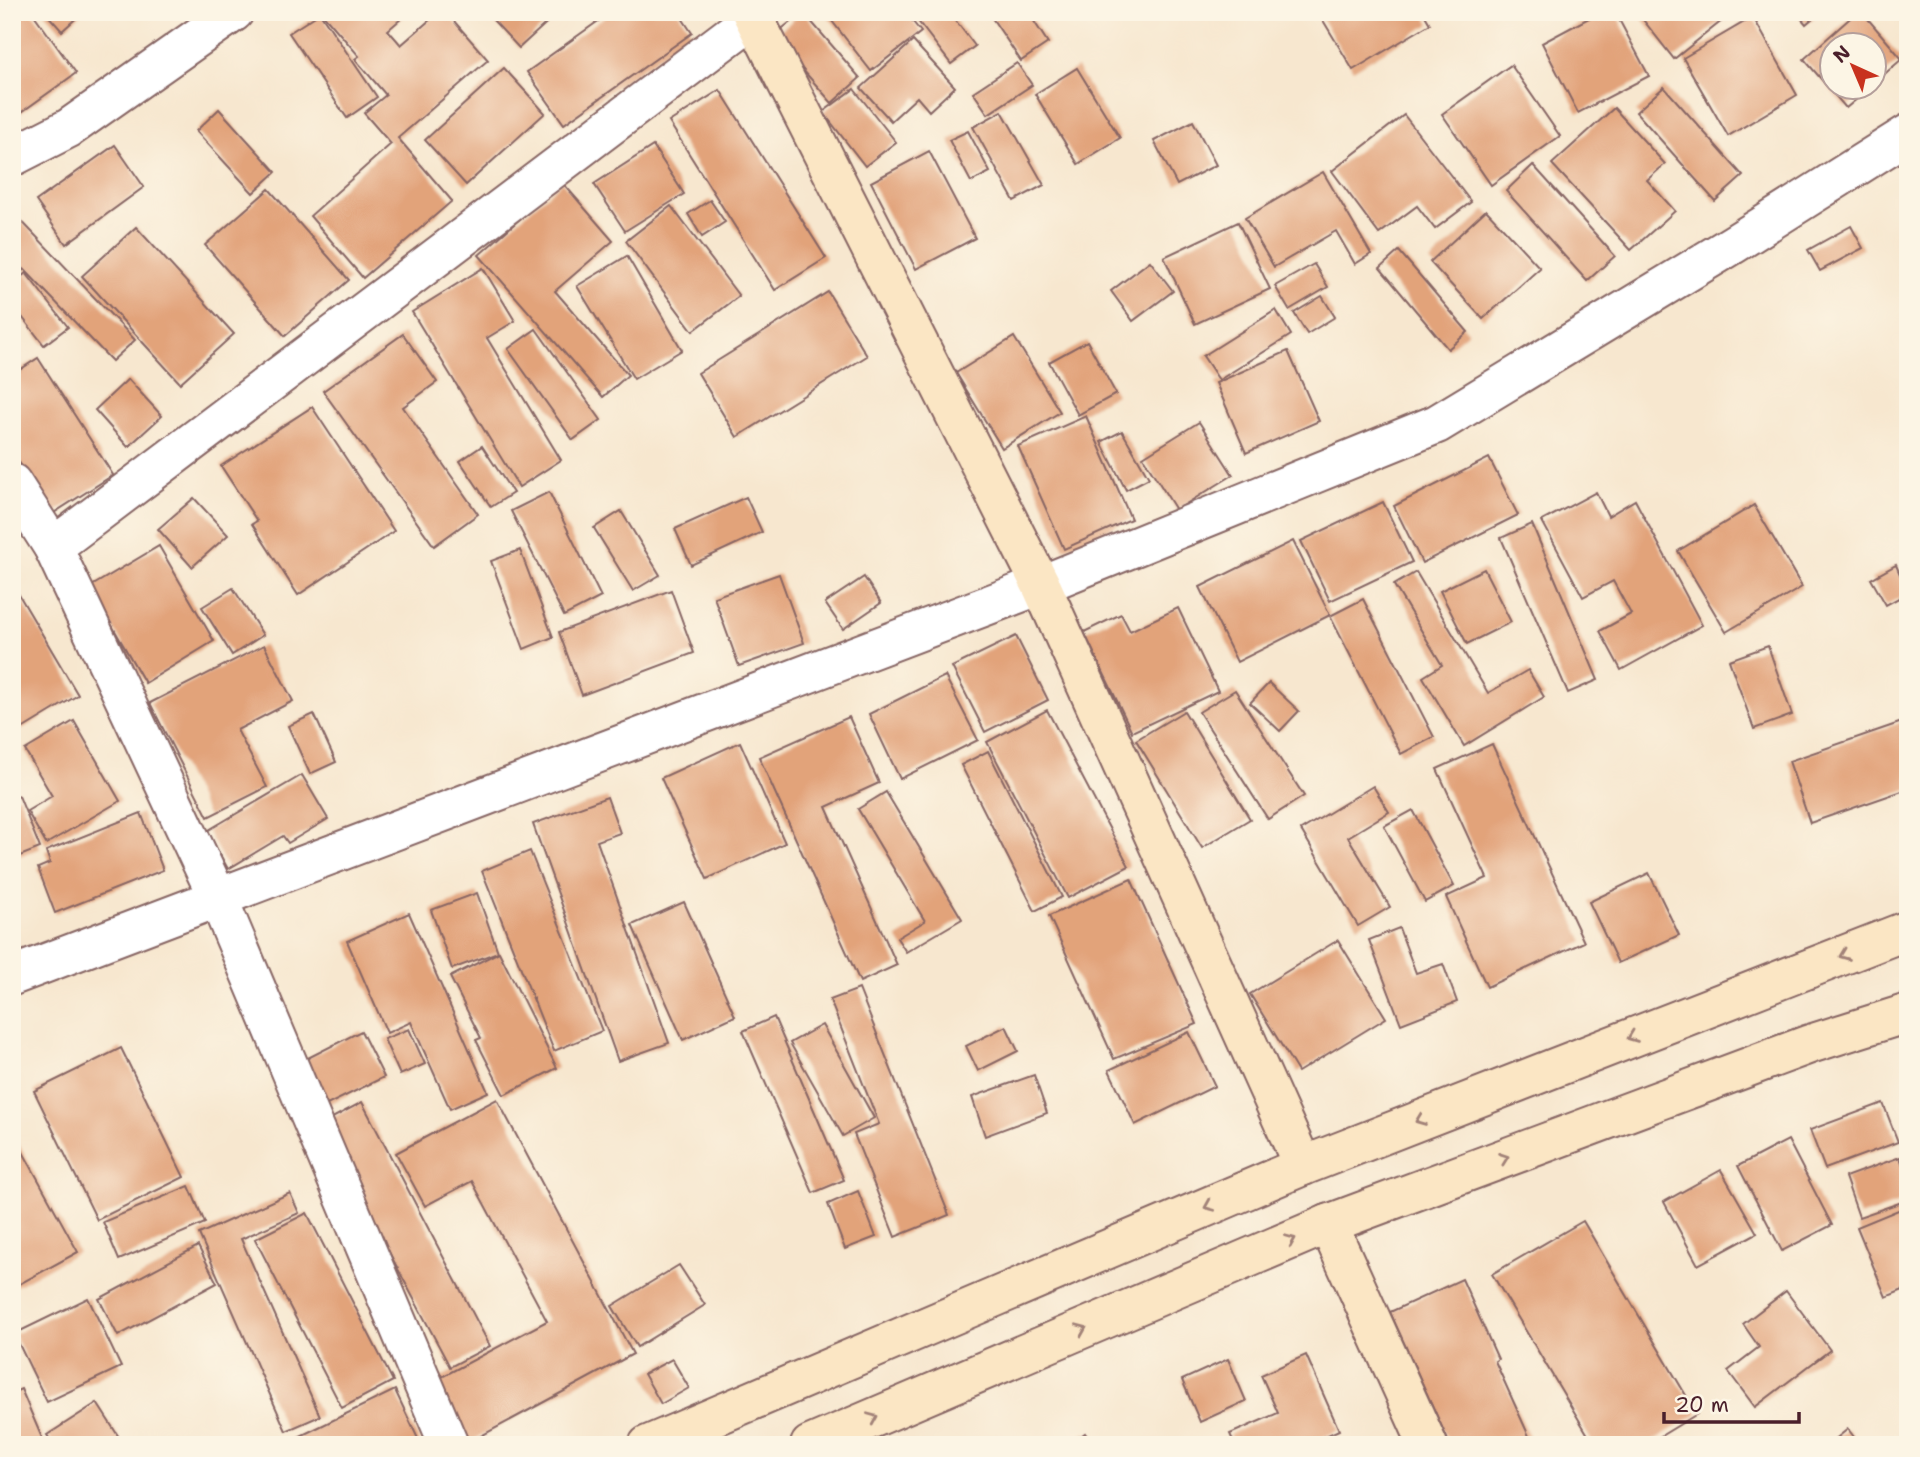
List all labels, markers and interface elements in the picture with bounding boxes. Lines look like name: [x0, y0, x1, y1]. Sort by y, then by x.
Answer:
north arrow: [1818, 32, 1888, 102]
text: N: [1827, 40, 1856, 68]
one-way arrow: [1838, 946, 1850, 960]
one-way arrow: [1626, 1029, 1638, 1043]
one-way arrow: [1415, 1111, 1427, 1125]
one-way arrow: [1497, 1153, 1509, 1167]
one-way arrow: [1204, 1197, 1216, 1211]
one-way arrow: [1284, 1234, 1296, 1248]
one-way arrow: [1075, 1323, 1087, 1337]
scale bar: [1664, 1380, 1799, 1424]
text: 20 m: [1675, 1391, 1729, 1419]
one-way arrow: [865, 1412, 878, 1426]

